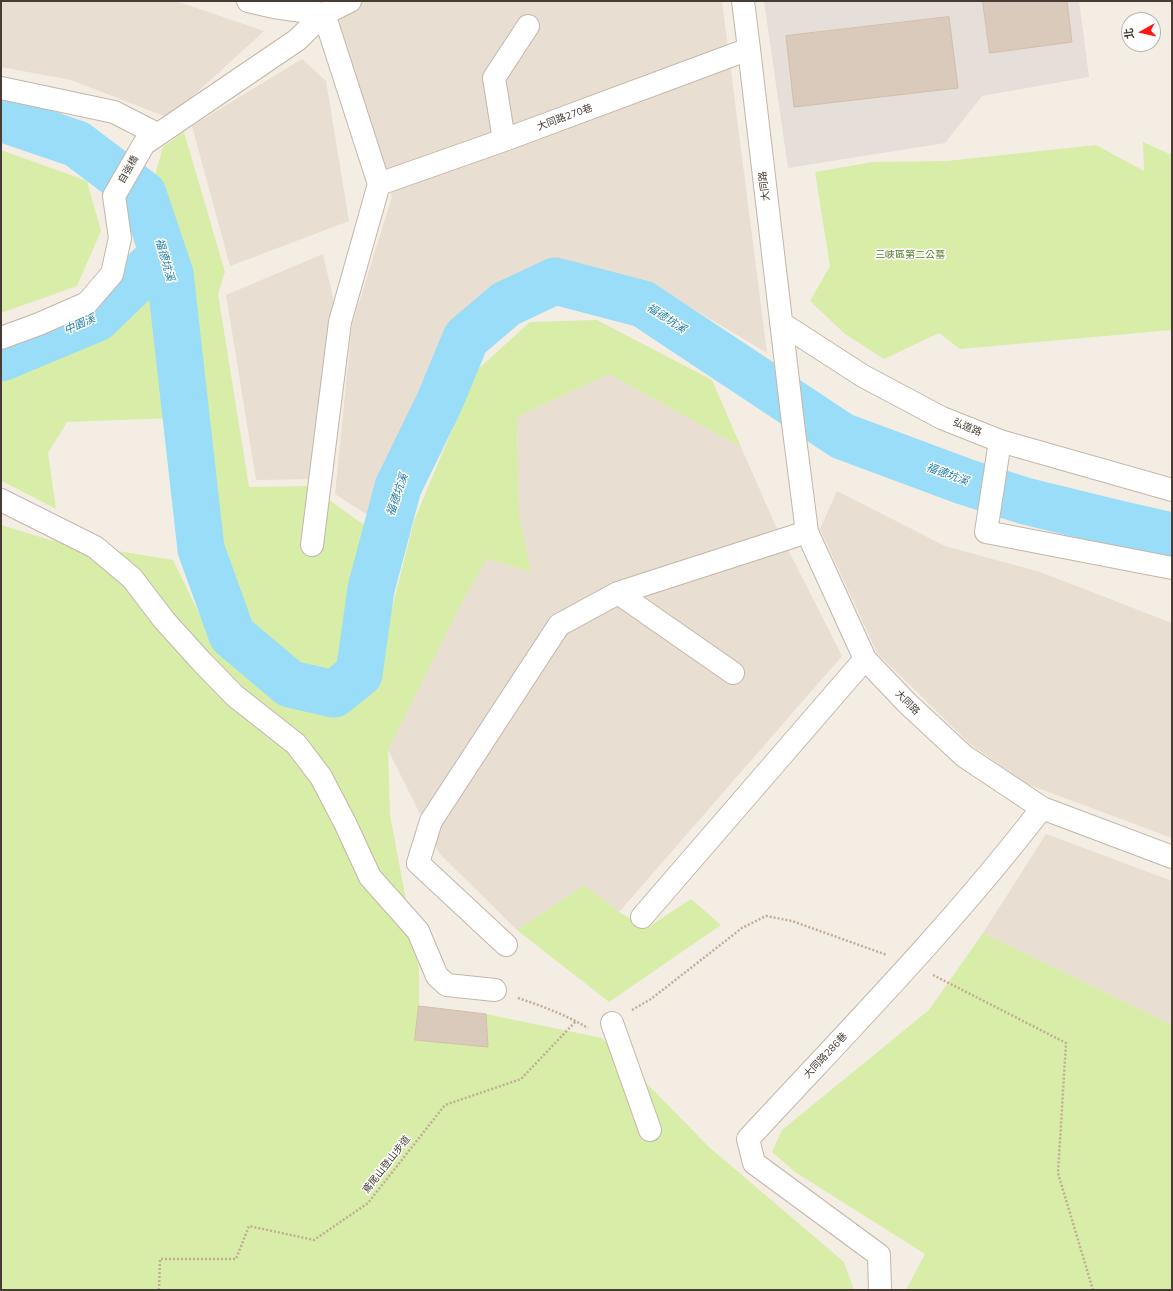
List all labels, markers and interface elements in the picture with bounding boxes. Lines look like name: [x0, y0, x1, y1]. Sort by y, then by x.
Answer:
north arrow: [1121, 12, 1161, 52]
text: 北: [1121, 27, 1138, 40]
street label: 大同路270巷: [536, 102, 594, 134]
street label: 自強橋: [116, 154, 142, 186]
street label: 大同路: [757, 170, 773, 202]
water label: 福德坑溪: [152, 237, 176, 283]
park label: 三峽區第二公墓: [875, 250, 945, 262]
water label: 福德坑溪: [644, 301, 688, 337]
water label: 中園溪: [62, 312, 98, 338]
street label: 弘道路: [951, 417, 983, 439]
water label: 福德坑溪: [924, 461, 970, 489]
water label: 福德坑溪: [385, 472, 411, 518]
street label: 大同路: [892, 688, 922, 718]
street label: 大同路286巷: [802, 1031, 850, 1081]
street label: 鳶尾山登山步道: [361, 1134, 413, 1196]

